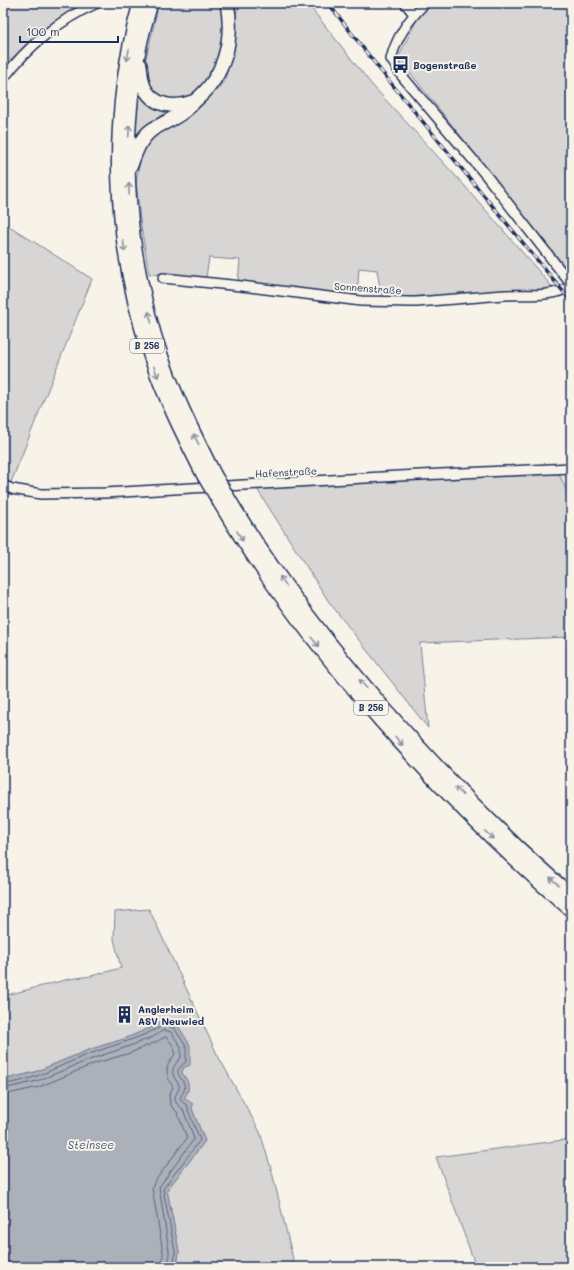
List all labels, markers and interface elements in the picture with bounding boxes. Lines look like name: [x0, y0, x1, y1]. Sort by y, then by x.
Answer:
scale bar: [20, 18, 118, 44]
text: 100 m: [26, 23, 60, 39]
one-way arrow: [124, 48, 132, 61]
bus stop icon: Bogenstraße: [390, 55, 410, 75]
place label: Bogenstraße: [413, 58, 477, 72]
one-way arrow: [126, 125, 133, 138]
one-way arrow: [126, 183, 133, 196]
one-way arrow: [120, 239, 128, 252]
street label: Sonnenstraße: [334, 279, 402, 297]
one-way arrow: [145, 311, 153, 324]
road number: B 256: [130, 339, 164, 353]
one-way arrow: [152, 365, 160, 377]
one-way arrow: [192, 433, 200, 445]
street label: Hafenstraße: [255, 463, 317, 481]
one-way arrow: [236, 530, 244, 542]
one-way arrow: [279, 576, 287, 587]
one-way arrow: [311, 636, 320, 647]
one-way arrow: [358, 679, 367, 689]
road number: B 256: [354, 701, 388, 715]
one-way arrow: [394, 736, 404, 746]
one-way arrow: [454, 786, 464, 796]
one-way arrow: [484, 830, 494, 840]
one-way arrow: [549, 876, 560, 885]
place label: Anglerheim ASV Neuwied: [138, 1002, 205, 1028]
building icon: Anglerheim ASV Neuwied: [115, 1005, 135, 1025]
water label: Steinsee: [68, 1137, 114, 1152]

